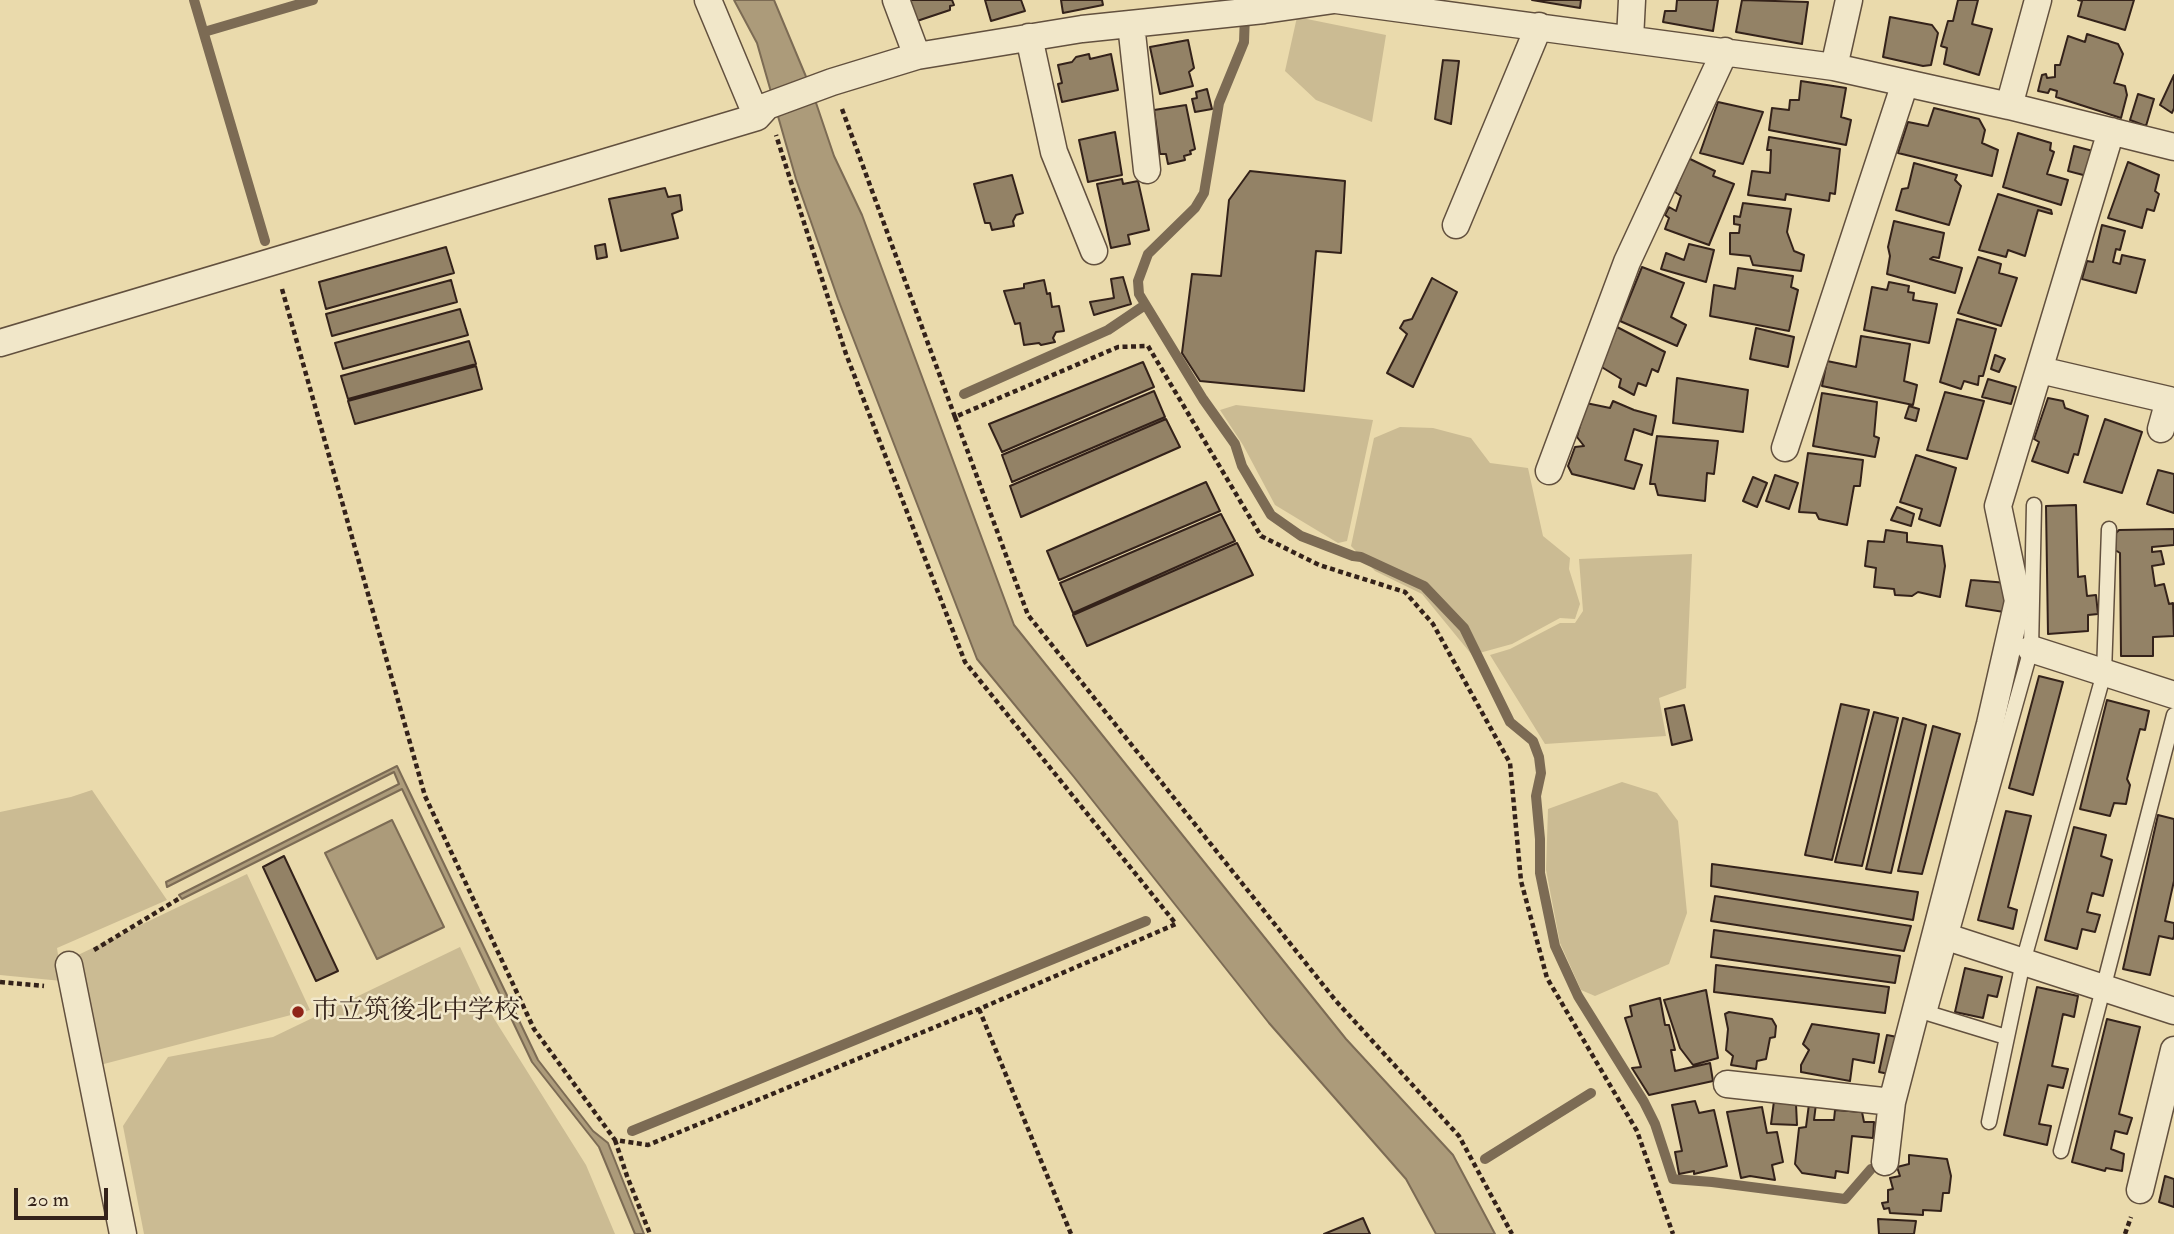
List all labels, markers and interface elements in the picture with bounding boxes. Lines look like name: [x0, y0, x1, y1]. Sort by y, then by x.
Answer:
place label: 市立筑後北中学校: [312, 996, 520, 1028]
marker: 市立筑後北中学校: [290, 1004, 306, 1020]
scale bar: [18, 1174, 112, 1218]
text: 20 m: [27, 1186, 69, 1213]

